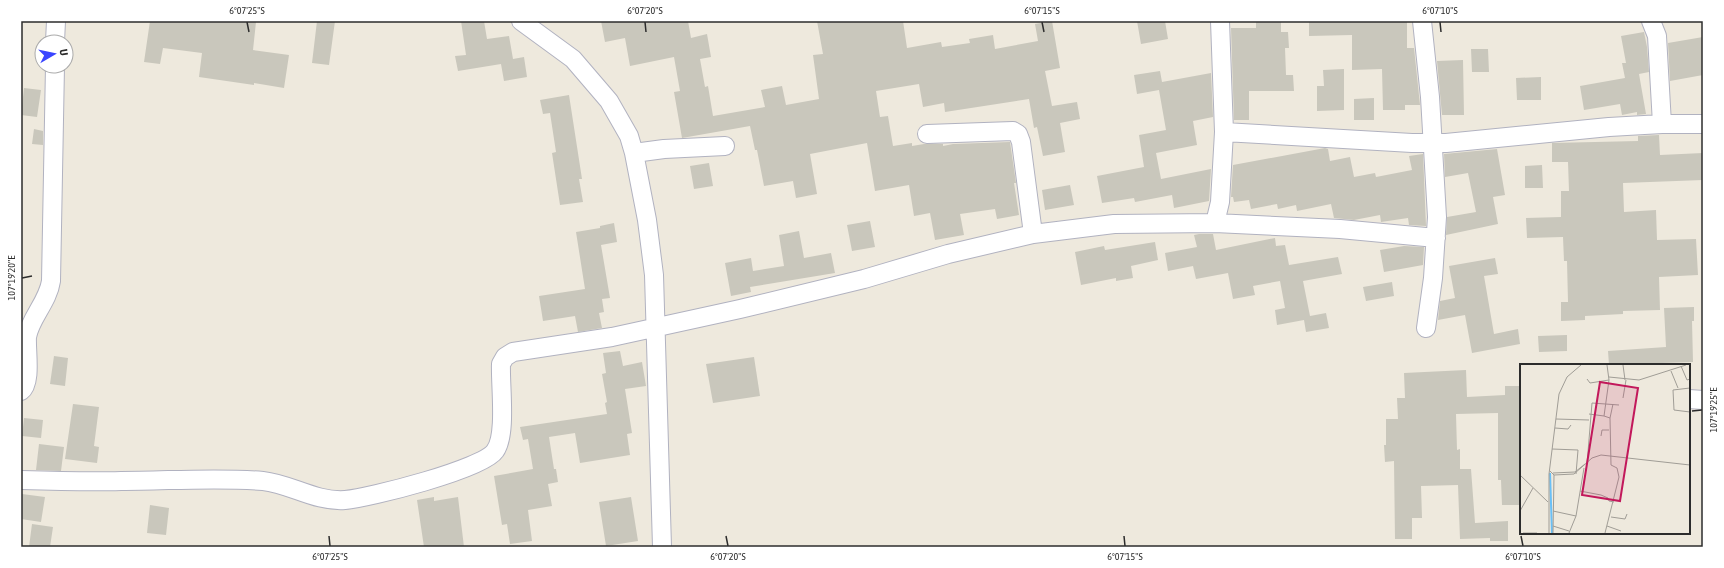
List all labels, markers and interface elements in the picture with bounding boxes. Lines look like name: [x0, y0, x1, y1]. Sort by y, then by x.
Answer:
text: 6°07'25"S: [229, 5, 265, 16]
text: 6°07'20"S: [627, 5, 663, 16]
text: 6°07'15"S: [1024, 5, 1060, 16]
text: 6°07'10"S: [1422, 5, 1458, 16]
north arrow: [34, 34, 74, 74]
text: U: [57, 48, 70, 57]
text: 107°19'20"E: [6, 255, 17, 300]
inset map: [1520, 364, 1690, 534]
text: 107°19'25"E: [1708, 387, 1719, 432]
text: 6°07'25"S: [312, 551, 348, 562]
text: 6°07'20"S: [710, 551, 746, 562]
text: 6°07'15"S: [1107, 551, 1143, 562]
text: 6°07'10"S: [1505, 551, 1541, 562]

